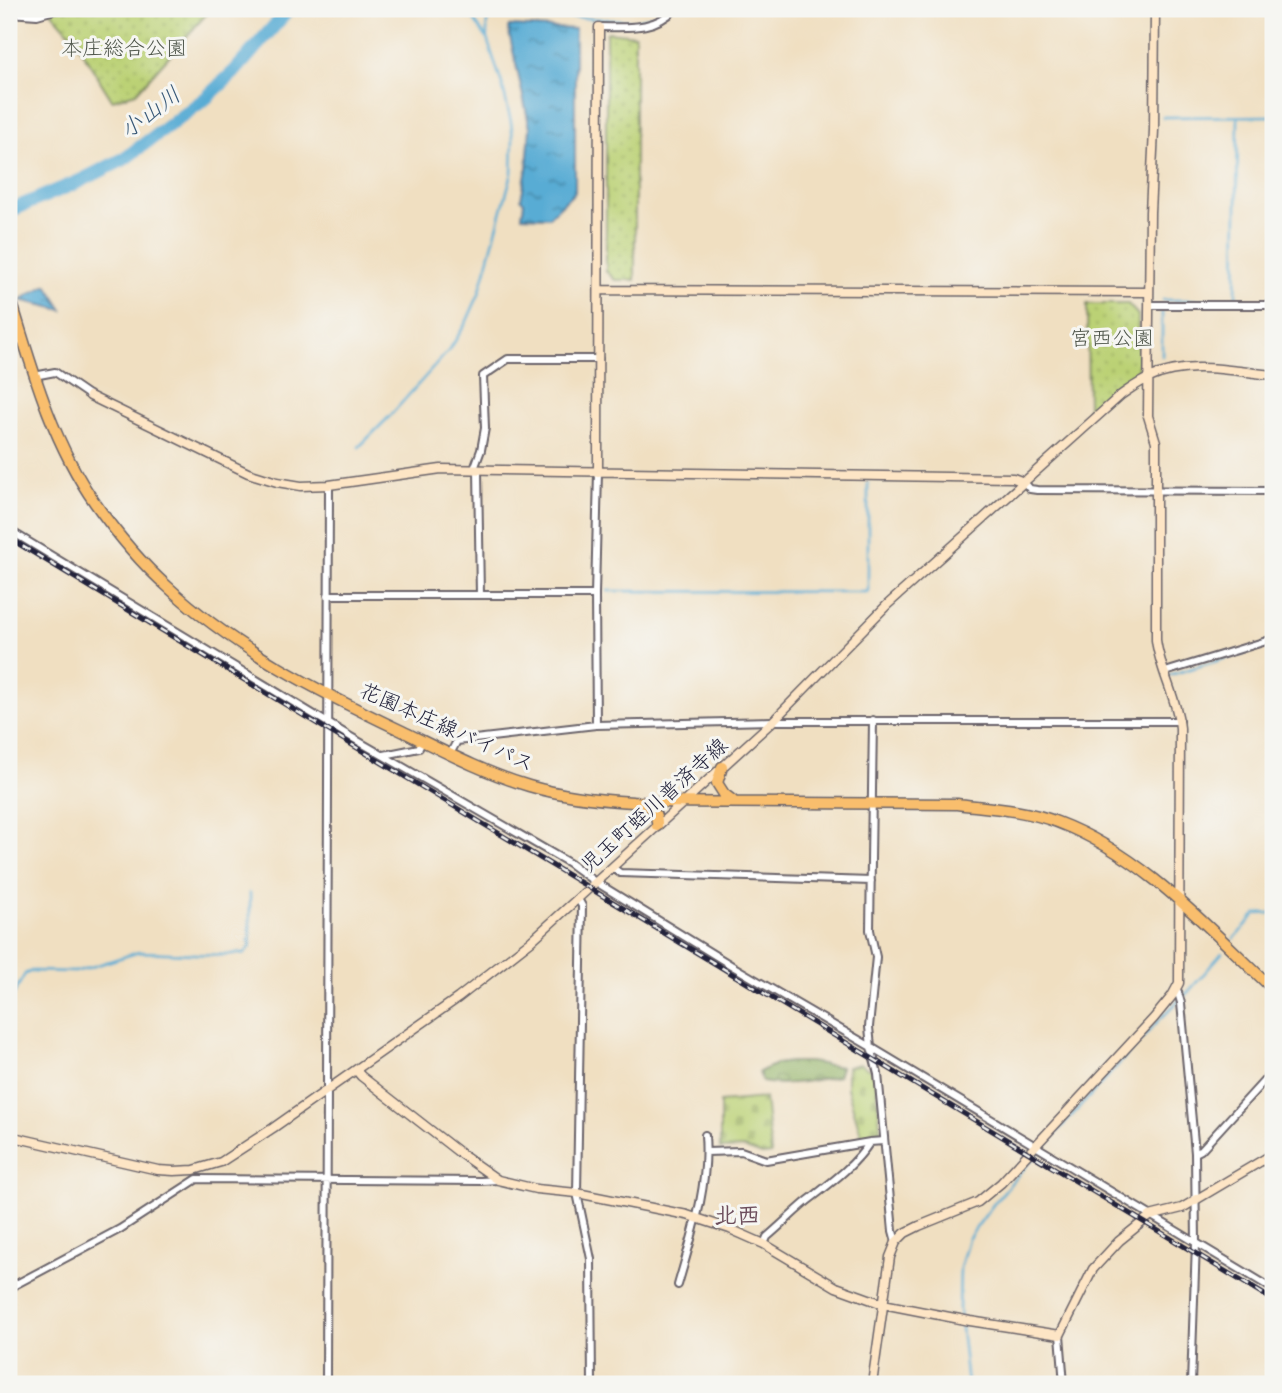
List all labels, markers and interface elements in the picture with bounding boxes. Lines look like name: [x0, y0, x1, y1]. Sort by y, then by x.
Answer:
park label: 本庄総合公園: [61, 34, 187, 61]
water label: 小山川: [113, 79, 186, 144]
park label: 宮西公園: [1070, 324, 1154, 351]
street label: 花園本庄線バイパス: [356, 676, 539, 777]
street label: 児玉町蛭川普済寺線: [574, 731, 733, 878]
district label: 北西: [714, 1200, 760, 1229]

